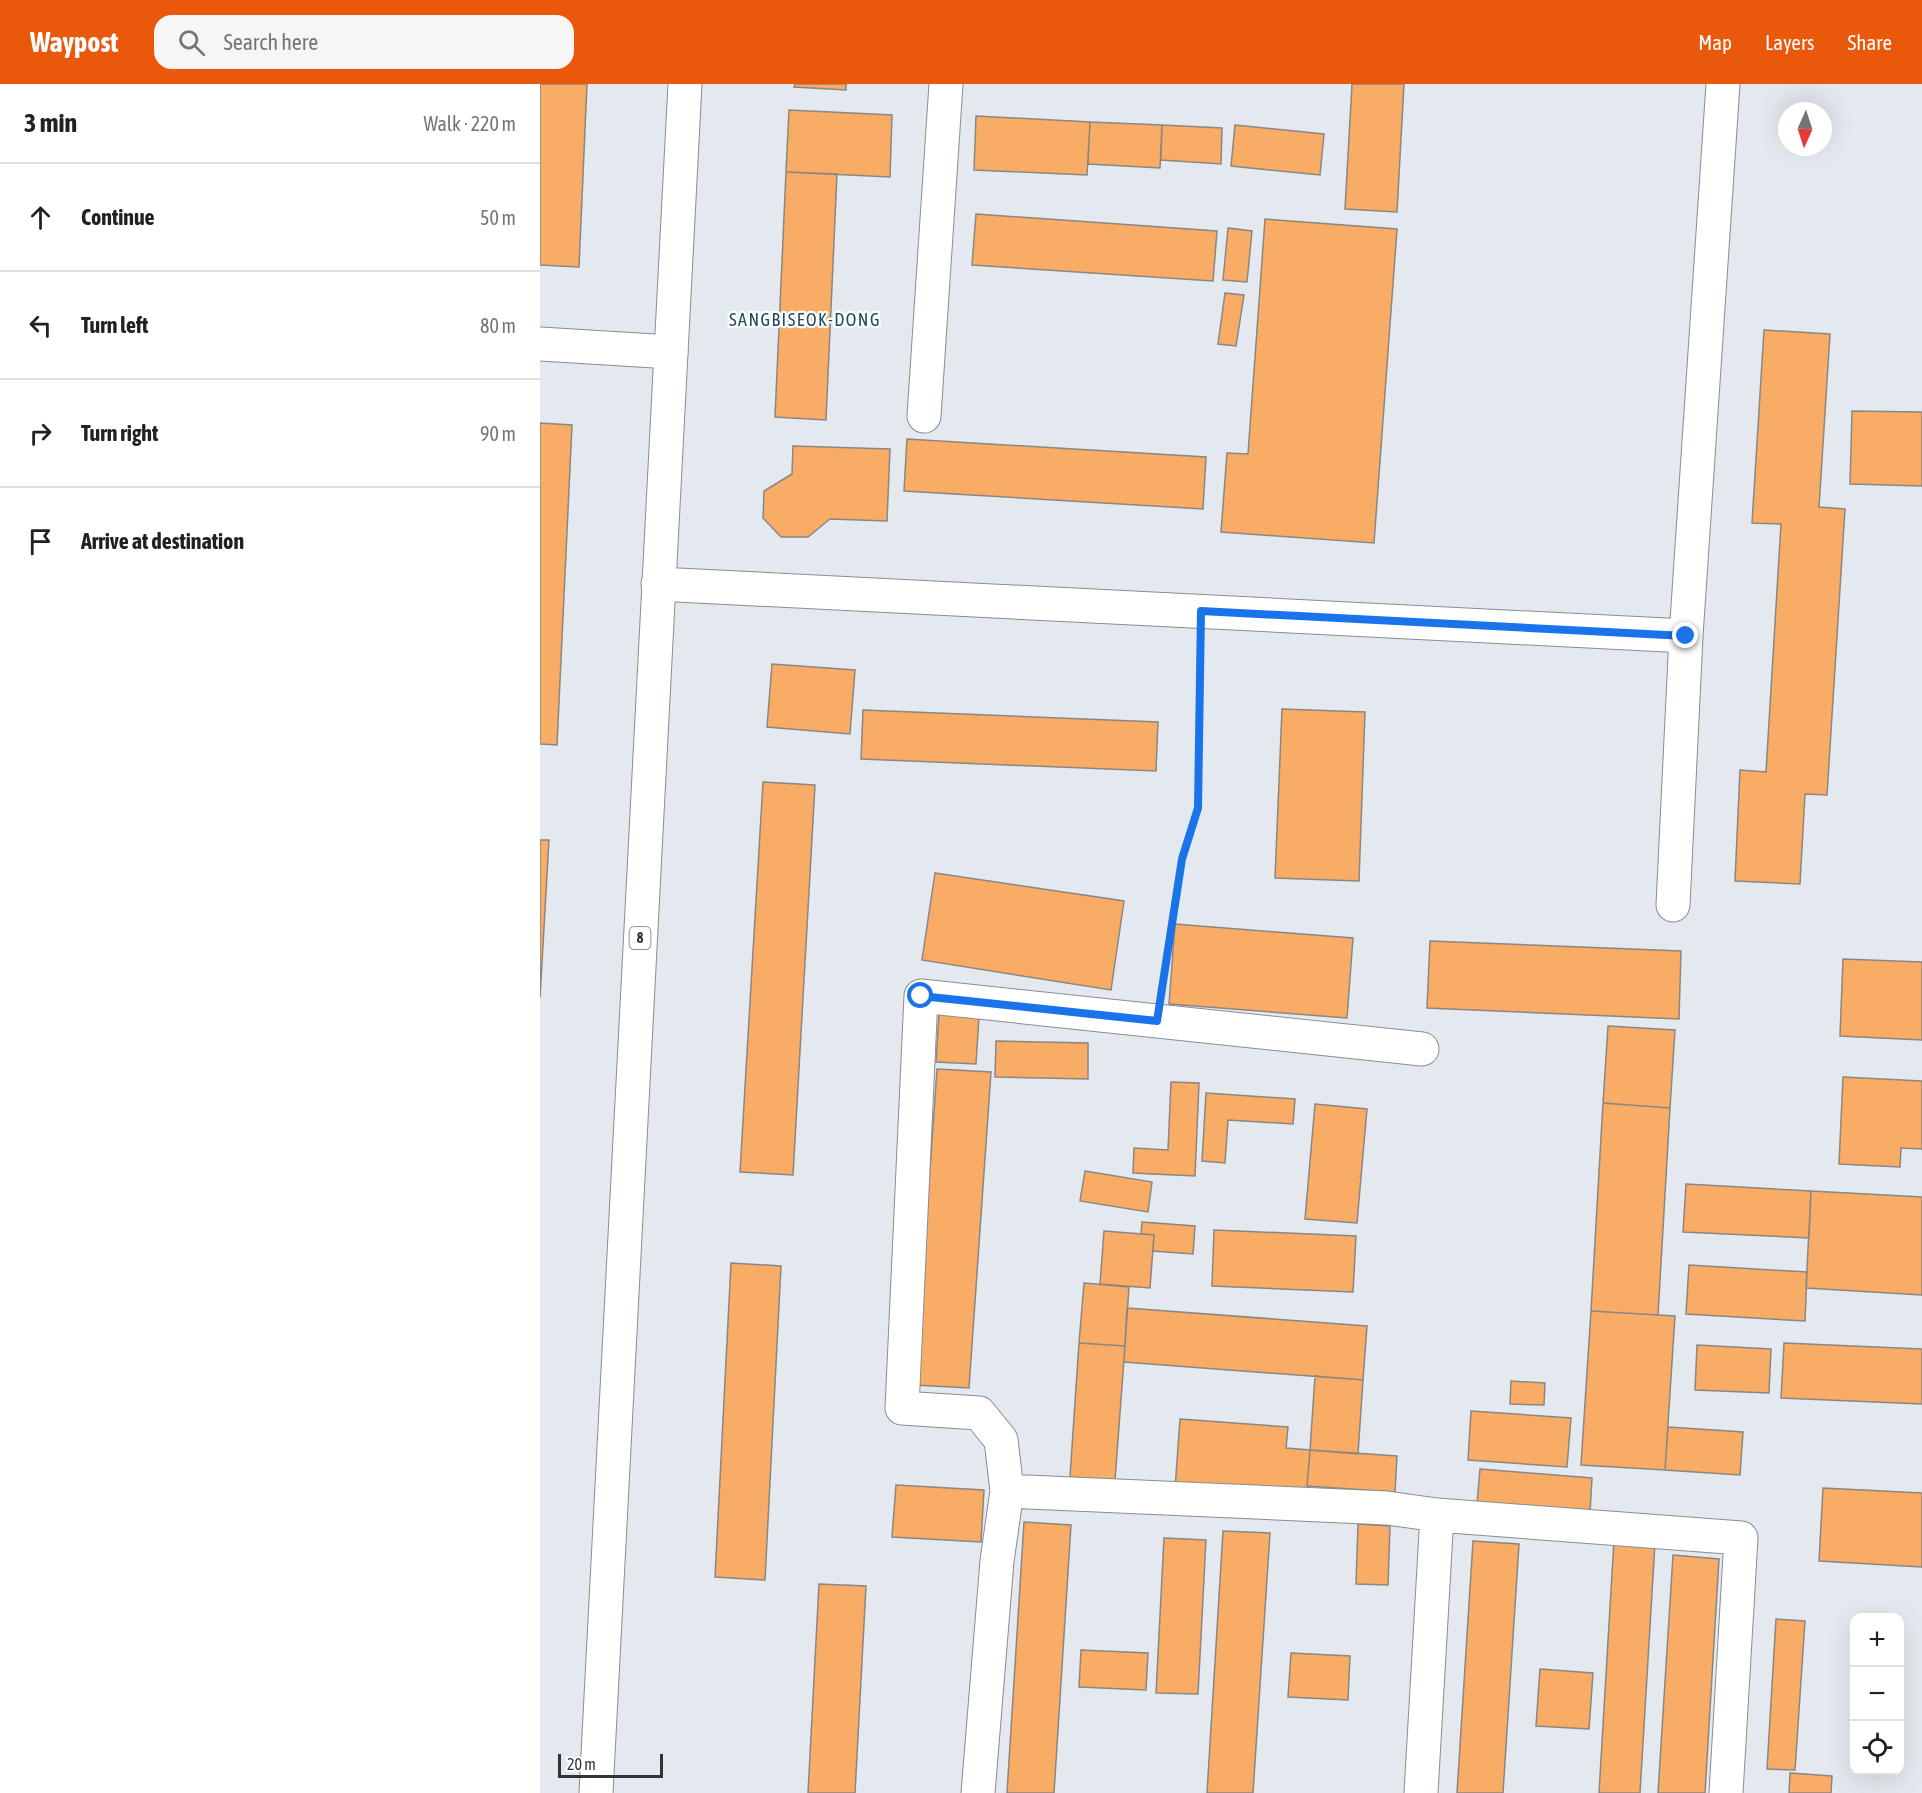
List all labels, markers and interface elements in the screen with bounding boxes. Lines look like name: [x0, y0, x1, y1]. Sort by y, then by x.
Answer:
search box: [154, 15, 574, 69]
text: Waypost: [30, 26, 118, 58]
icon: search: [175, 26, 208, 59]
text: Search here: [223, 29, 318, 55]
text: Map: [1698, 30, 1732, 54]
text: Layers: [1765, 30, 1815, 54]
text: Share: [1848, 30, 1892, 54]
north arrow: [1778, 102, 1832, 156]
text: 3 min: [24, 108, 77, 138]
text: Walk · 220 m: [424, 112, 516, 135]
icon: ahead: [24, 201, 57, 234]
text: Continue: [81, 204, 155, 230]
text: 50 m: [480, 206, 516, 229]
icon: left: [24, 309, 57, 342]
district label: SANGBISEOK-DONG: [729, 309, 881, 330]
text: Turn left: [81, 312, 148, 338]
text: 80 m: [480, 314, 516, 337]
icon: right: [24, 417, 57, 450]
text: Turn right: [81, 420, 158, 446]
text: 90 m: [480, 422, 516, 445]
icon: arrive: [24, 525, 57, 558]
text: Arrive at destination: [81, 528, 244, 554]
route end: [1672, 622, 1698, 648]
road number: 8: [630, 927, 650, 949]
route start: [907, 982, 933, 1008]
map controls: [1850, 1613, 1904, 1775]
button: +: [1850, 1613, 1904, 1667]
button: −: [1850, 1667, 1904, 1721]
button: locate: [1850, 1721, 1904, 1775]
scale bar: [558, 1751, 663, 1778]
text: 20 m: [567, 1755, 596, 1773]

